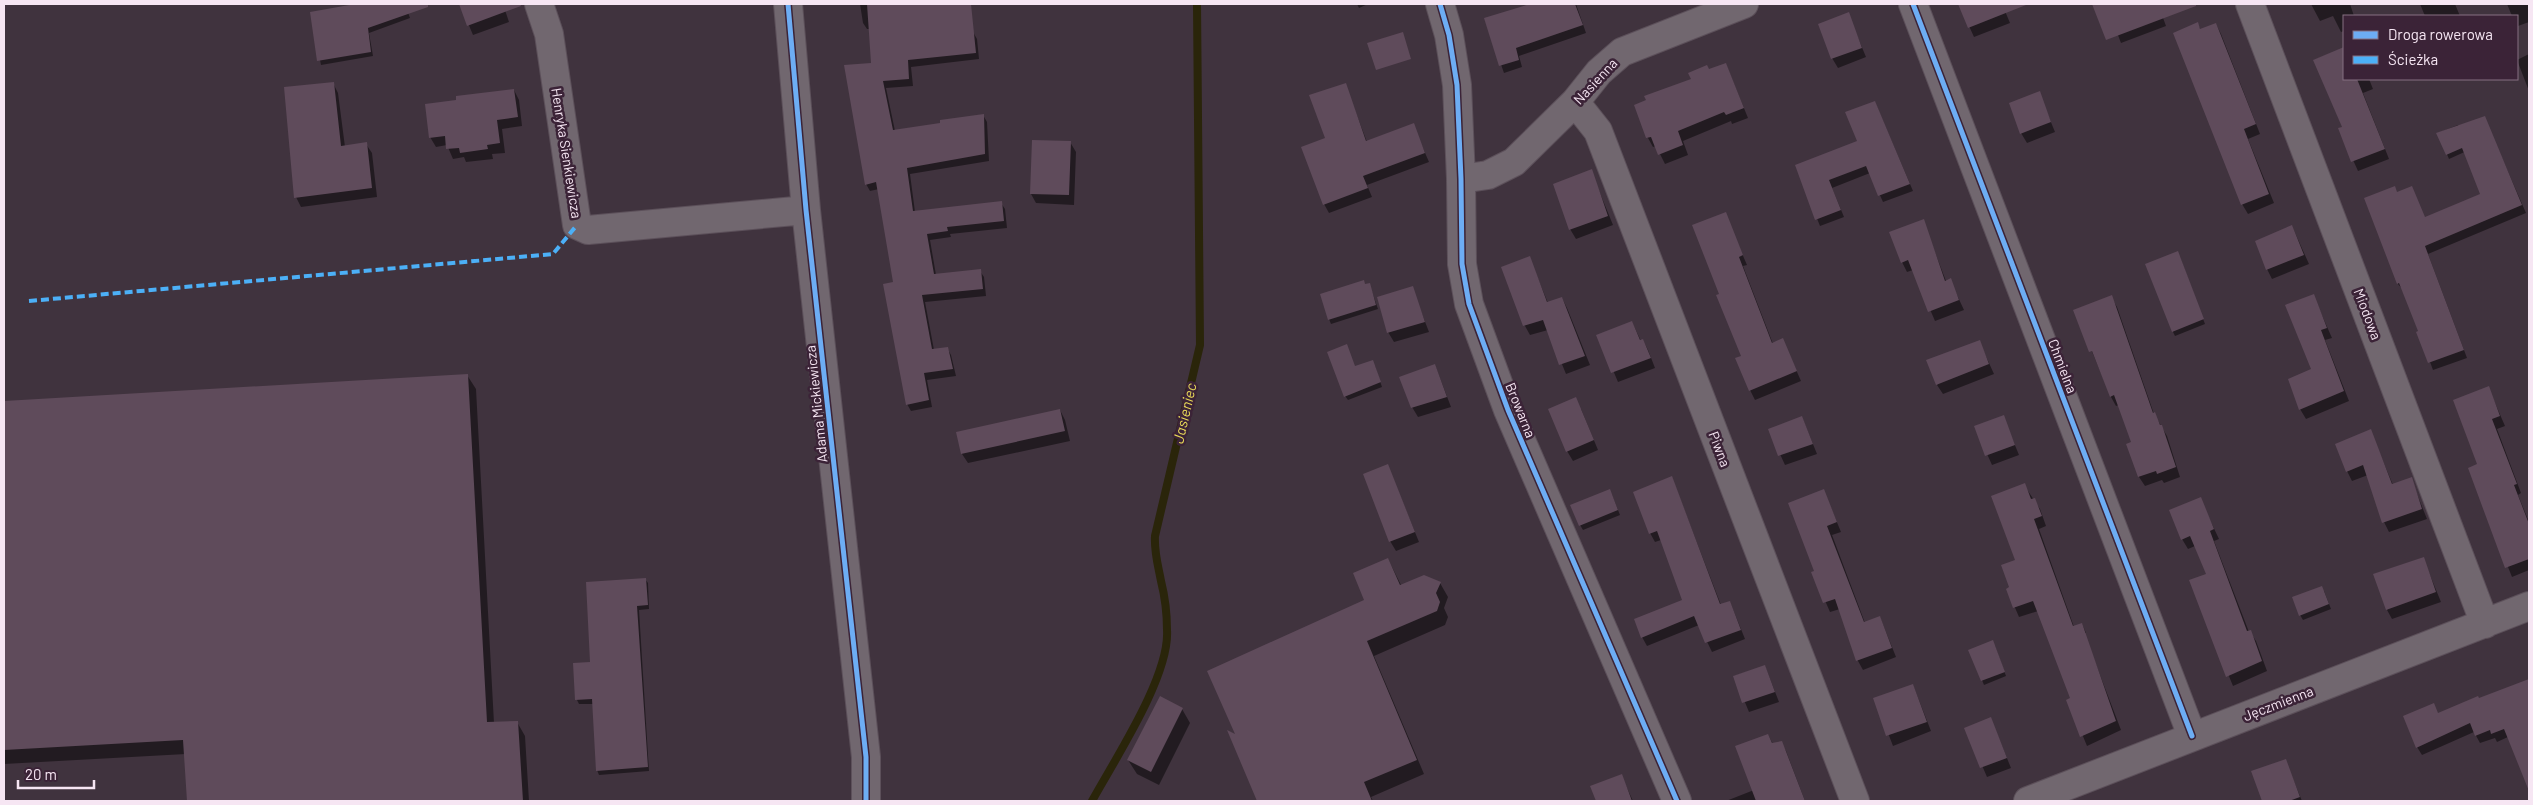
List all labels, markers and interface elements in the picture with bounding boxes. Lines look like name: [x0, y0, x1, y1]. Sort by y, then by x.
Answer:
legend: [2343, 15, 2518, 80]
text: Droga rowerowa: [2388, 25, 2493, 43]
text: Ścieżka: [2388, 50, 2438, 68]
street label: Nasienna: [1569, 54, 1621, 108]
street label: Henryka Sienkiewicza: [548, 87, 586, 219]
street label: Miodowa: [2351, 286, 2385, 342]
street label: Chmielna: [2045, 337, 2081, 395]
street label: Adama Mickiewicza: [801, 345, 831, 463]
water label: Jasieniec: [1168, 380, 1200, 445]
street label: Browarna: [1502, 380, 1540, 440]
street label: Piwna: [1705, 429, 1735, 469]
street label: Jęczmienna: [2240, 682, 2316, 724]
scale bar: [18, 758, 94, 790]
text: 20 m: [25, 765, 57, 783]

